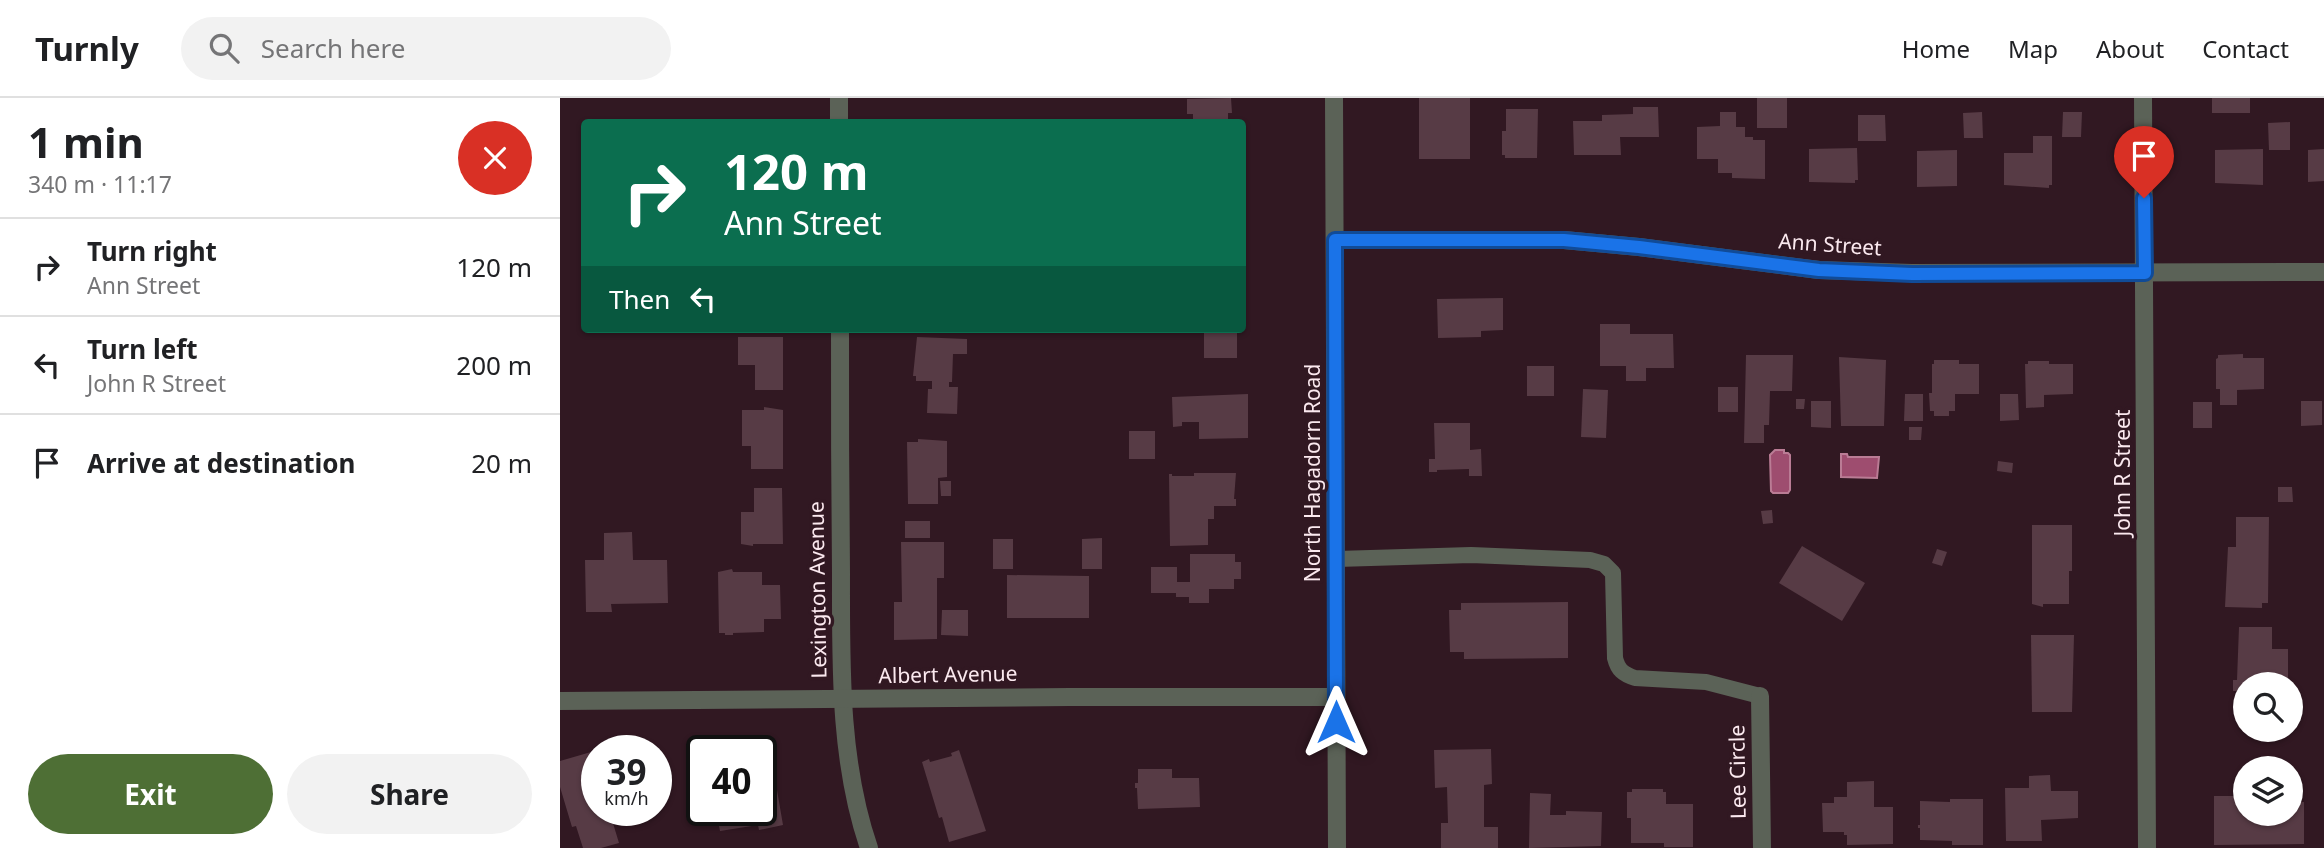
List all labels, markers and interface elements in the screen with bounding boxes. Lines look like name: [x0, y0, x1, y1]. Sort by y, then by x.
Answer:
search box: [181, 17, 671, 80]
text: Turnly: [35, 26, 139, 71]
icon: search: [205, 29, 243, 67]
text: Search here: [261, 30, 405, 66]
text: Home: [1902, 32, 1970, 65]
text: Map: [2008, 32, 2058, 65]
text: About: [2096, 32, 2164, 65]
text: Contact: [2202, 32, 2289, 65]
text: 1 min: [28, 113, 144, 170]
button: close: [458, 121, 532, 195]
pin: [2114, 126, 2174, 198]
icon: arrive: [2125, 137, 2163, 175]
text: 120 m: [724, 138, 869, 204]
icon: right: [609, 147, 700, 238]
text: 340 m · 11:17: [28, 168, 172, 200]
text: Ann Street: [724, 201, 882, 244]
street label: Ann Street: [1777, 226, 1883, 262]
text: Turn right: [87, 233, 217, 269]
icon: right: [28, 248, 66, 286]
text: 120 m: [456, 249, 532, 285]
text: Ann Street: [87, 269, 200, 301]
icon: left: [684, 280, 722, 318]
text: Then: [609, 281, 670, 317]
text: Turn left: [87, 331, 198, 367]
icon: left: [28, 346, 66, 384]
text: 200 m: [456, 347, 532, 383]
street label: North Hagadorn Road: [1298, 364, 1326, 582]
text: John R Street: [87, 367, 226, 399]
street label: John R Street: [2108, 409, 2136, 539]
icon: arrive: [28, 444, 66, 482]
text: Arrive at destination: [87, 445, 356, 481]
text: 20 m: [471, 445, 532, 481]
street label: Lexington Avenue: [801, 501, 833, 679]
street label: Albert Avenue: [878, 659, 1018, 689]
map controls: [2233, 672, 2303, 826]
button: search: [2233, 672, 2303, 742]
position arrow: [1299, 685, 1373, 759]
street label: Lee Circle: [1722, 725, 1752, 819]
speed limit sign: 40: [686, 735, 777, 826]
text: 39: [606, 748, 647, 795]
button: Exit: [28, 754, 273, 834]
button: Share: [287, 754, 532, 834]
button: layers: [2233, 756, 2303, 826]
text: km/h: [604, 786, 649, 810]

